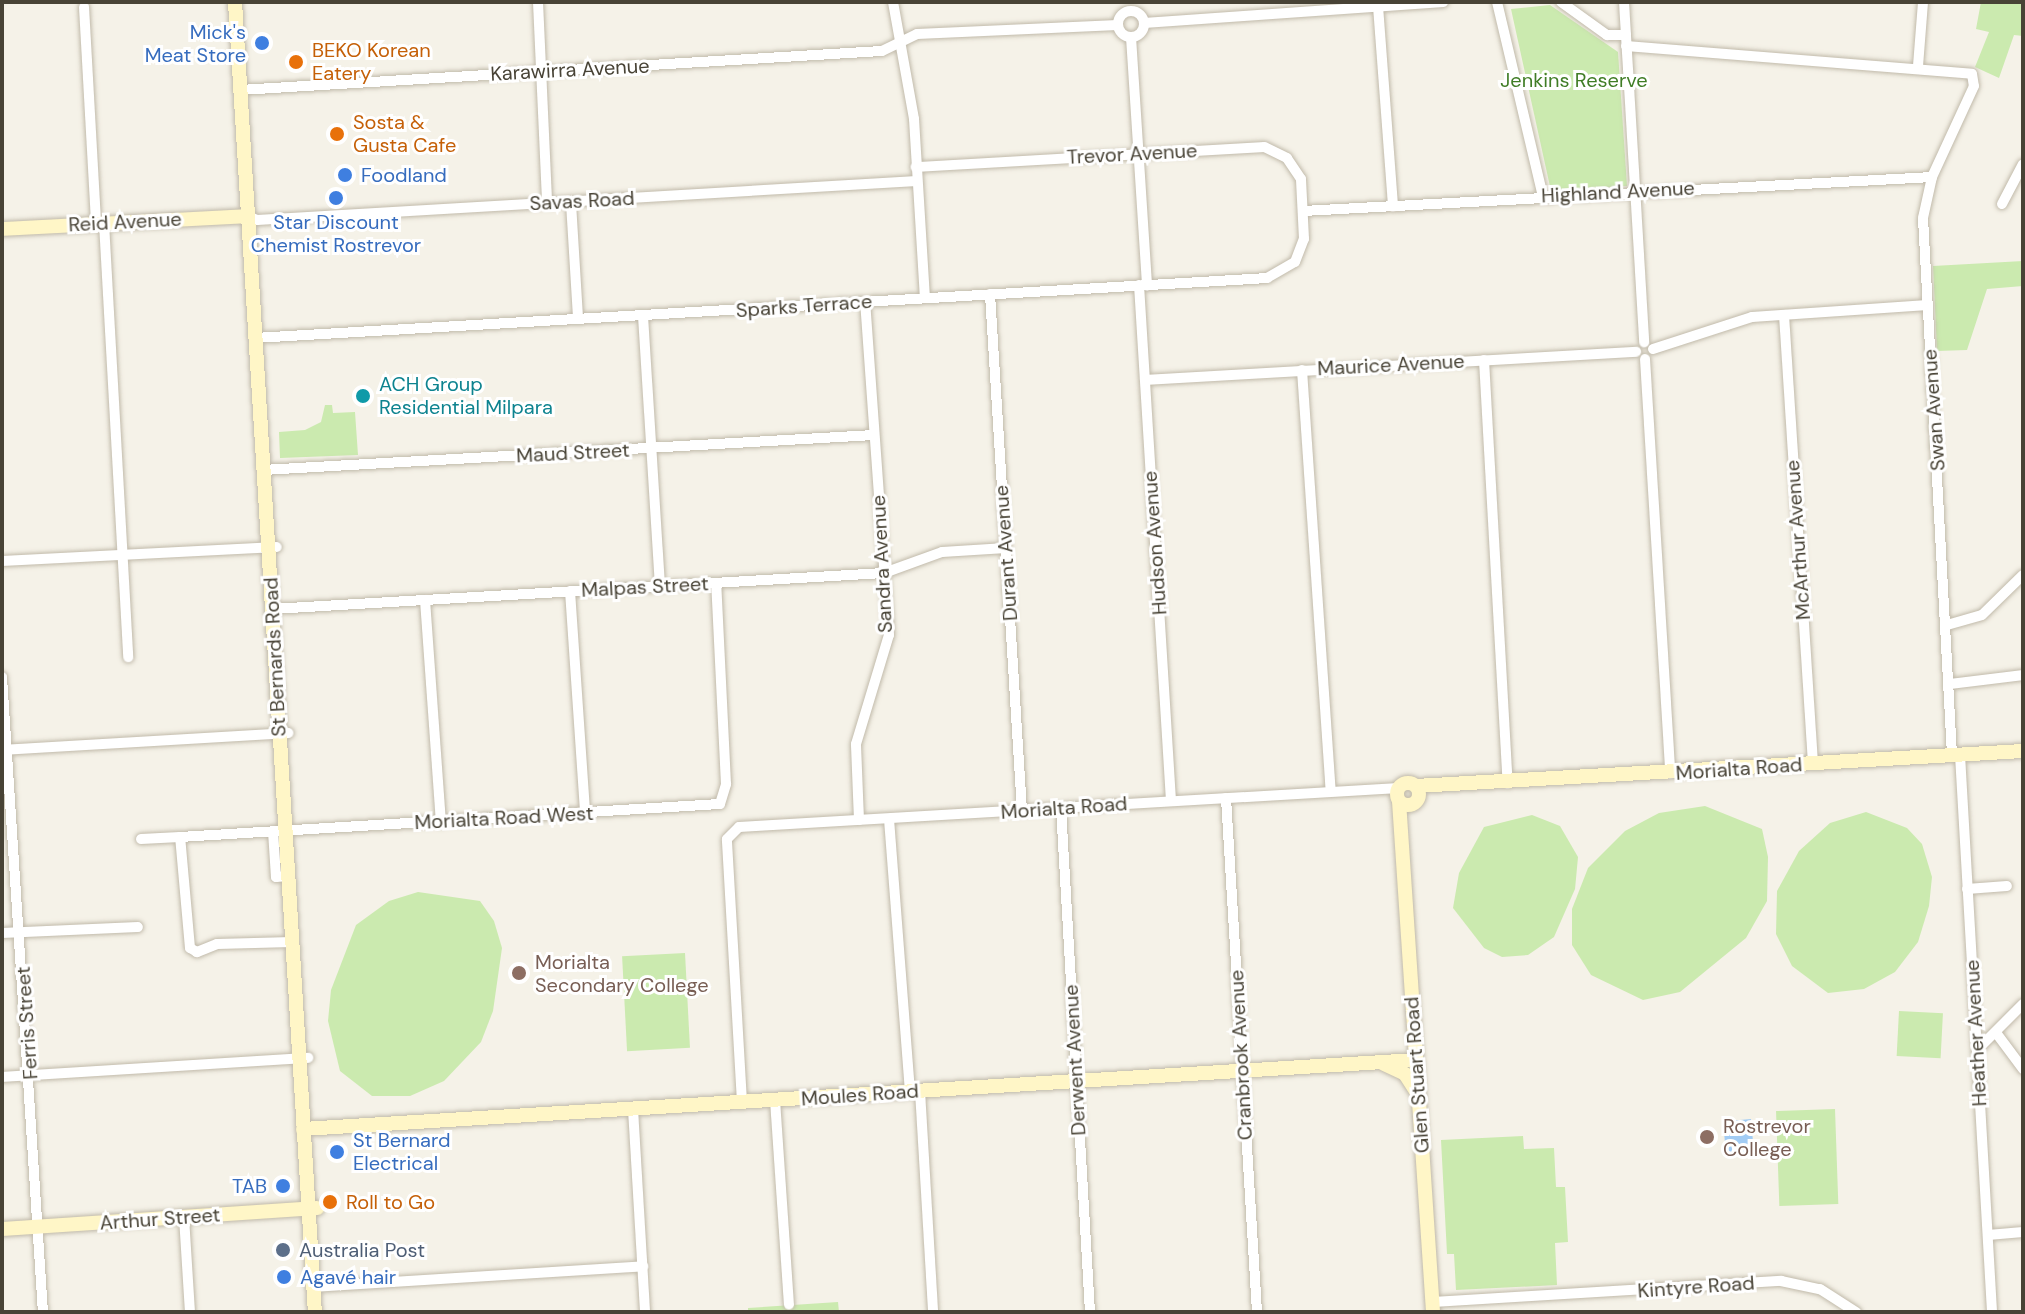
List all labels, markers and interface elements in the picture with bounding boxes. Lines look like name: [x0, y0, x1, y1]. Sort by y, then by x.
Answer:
place label: Mick's Meat Store: [145, 20, 246, 67]
marker: Mick's Meat Store: [253, 34, 271, 52]
place label: BEKO Korean Eatery: [312, 38, 431, 85]
marker: BEKO Korean Eatery: [287, 53, 305, 71]
street label: Karawirra Avenue: [490, 54, 650, 86]
park label: Jenkins Reserve: [1500, 68, 1648, 92]
place label: Sosta & Gusta Cafe: [353, 110, 456, 157]
marker: Sosta & Gusta Cafe: [328, 125, 346, 143]
street label: Trevor Avenue: [1066, 139, 1198, 169]
place label: Foodland: [361, 163, 447, 187]
marker: Foodland: [336, 166, 354, 184]
street label: Highland Avenue: [1541, 176, 1695, 208]
street label: Savas Road: [529, 186, 635, 216]
marker: Star Discount Chemist Rostrevor: [327, 189, 345, 207]
street label: Reid Avenue: [68, 207, 182, 237]
place label: Star Discount Chemist Rostrevor: [251, 210, 421, 257]
street label: Sparks Terrace: [735, 289, 873, 323]
street label: Swan Avenue: [1918, 348, 1950, 472]
street label: Maurice Avenue: [1317, 349, 1465, 381]
place label: ACH Group Residential Milpara: [379, 372, 553, 419]
marker: ACH Group Residential Milpara: [354, 387, 372, 405]
street label: Maud Street: [516, 438, 630, 468]
street label: McArthur Avenue: [1780, 459, 1816, 621]
street label: Hudson Avenue: [1138, 470, 1172, 616]
street label: Durant Avenue: [989, 484, 1023, 622]
street label: Sandra Avenue: [866, 494, 898, 634]
street label: Malpas Street: [581, 572, 709, 602]
street label: St Bernards Road: [259, 577, 291, 737]
street label: Morialta Road: [1675, 753, 1803, 785]
street label: Morialta Road: [1000, 792, 1128, 824]
street label: Morialta Road West: [414, 801, 594, 835]
place label: Morialta Secondary College: [535, 950, 709, 997]
street label: Heather Avenue: [1960, 959, 1992, 1107]
marker: Morialta Secondary College: [510, 964, 528, 982]
street label: Ferris Street: [11, 966, 43, 1080]
street label: Cranbrook Avenue: [1225, 969, 1257, 1141]
street label: Derwent Avenue: [1059, 984, 1091, 1136]
street label: Glen Stuart Road: [1400, 996, 1434, 1154]
street label: Moules Road: [800, 1079, 920, 1111]
place label: Rostrevor College: [1723, 1114, 1811, 1161]
place label: St Bernard Electrical: [353, 1128, 450, 1175]
marker: Rostrevor College: [1698, 1128, 1716, 1146]
marker: St Bernard Electrical: [328, 1143, 346, 1161]
place label: TAB: [232, 1174, 267, 1198]
marker: TAB: [274, 1177, 292, 1195]
place label: Roll to Go: [346, 1190, 435, 1214]
marker: Roll to Go: [321, 1193, 339, 1211]
street label: Arthur Street: [99, 1203, 221, 1235]
place label: Australia Post: [299, 1238, 425, 1262]
marker: Australia Post: [274, 1241, 292, 1259]
place label: Agavé hair: [300, 1265, 396, 1289]
marker: Agavé hair: [275, 1268, 293, 1286]
street label: Kintyre Road: [1637, 1271, 1755, 1303]

